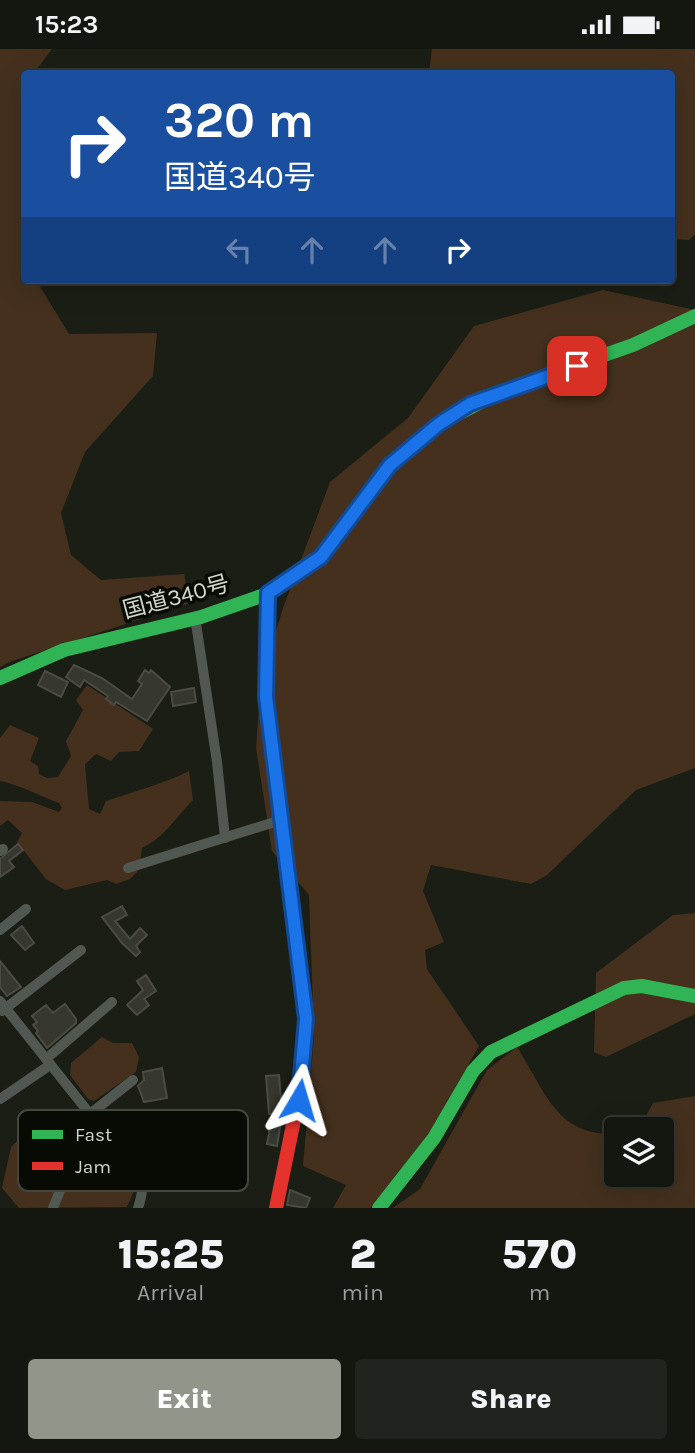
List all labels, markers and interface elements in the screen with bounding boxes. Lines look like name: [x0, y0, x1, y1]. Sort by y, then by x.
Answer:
text: 15:23: [35, 9, 98, 40]
text: 320 m: [164, 92, 314, 149]
icon: right: [49, 98, 140, 189]
text: 国道340号: [164, 159, 316, 196]
icon: left: [220, 231, 258, 269]
icon: ahead: [293, 231, 331, 269]
icon: ahead: [366, 231, 404, 269]
icon: right: [439, 231, 477, 269]
pin: [547, 336, 607, 396]
icon: arrive: [558, 347, 596, 385]
street label: 国道340号: [120, 570, 232, 624]
position arrow: [262, 1063, 336, 1137]
legend: [18, 1110, 248, 1191]
map controls: [604, 1117, 674, 1187]
button: layers: [604, 1117, 674, 1187]
text: Fast: [75, 1124, 112, 1146]
text: Jam: [75, 1156, 111, 1178]
text: 15:25: [118, 1229, 224, 1279]
text: 2: [349, 1229, 376, 1279]
text: 570: [502, 1229, 577, 1279]
text: Arrival: [137, 1279, 204, 1306]
text: min: [342, 1279, 384, 1306]
text: m: [529, 1279, 550, 1306]
button: Exit: [28, 1359, 341, 1439]
button: Share: [355, 1359, 667, 1439]

